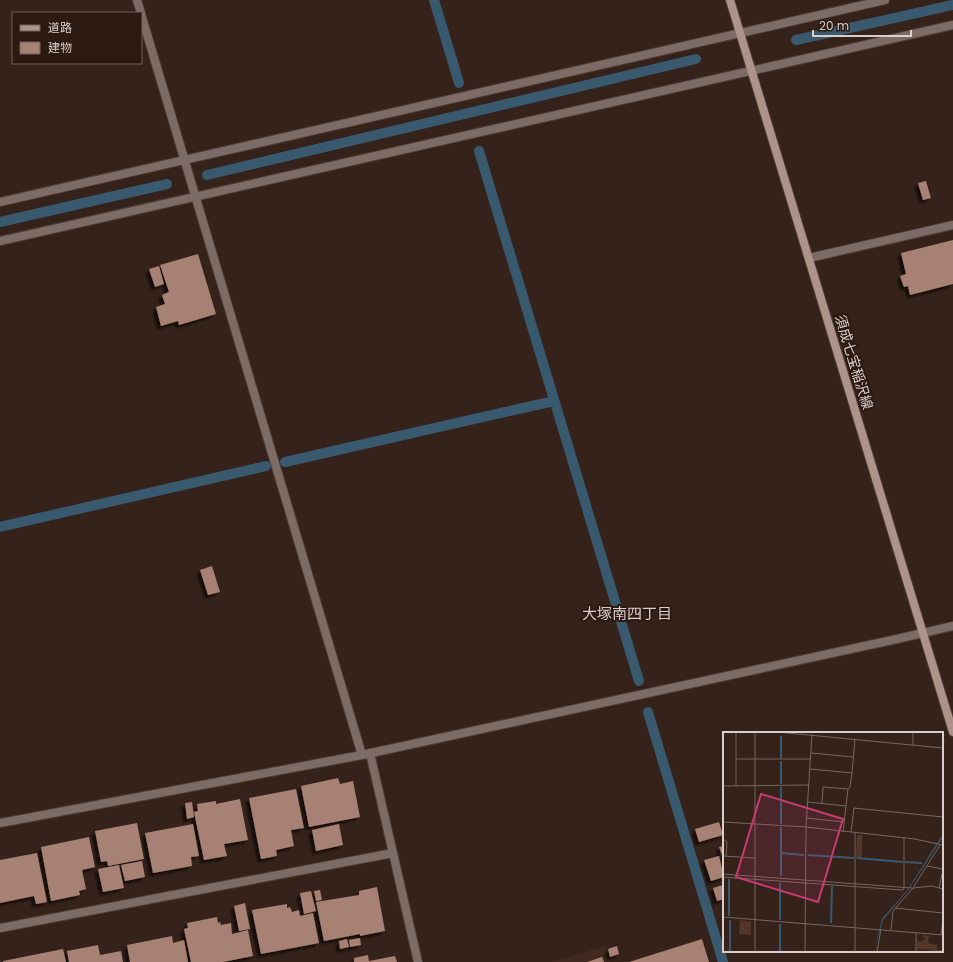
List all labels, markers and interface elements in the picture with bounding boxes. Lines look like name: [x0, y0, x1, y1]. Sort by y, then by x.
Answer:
legend: [12, 12, 142, 64]
scale bar: [813, 12, 911, 38]
text: 20 m: [819, 17, 849, 34]
text: 道路: [48, 19, 72, 36]
text: 建物: [48, 39, 72, 56]
street label: 須成七宝稲沢線: [830, 312, 878, 412]
district label: 大塚南四丁目: [582, 603, 672, 624]
inset map: [723, 732, 943, 952]

